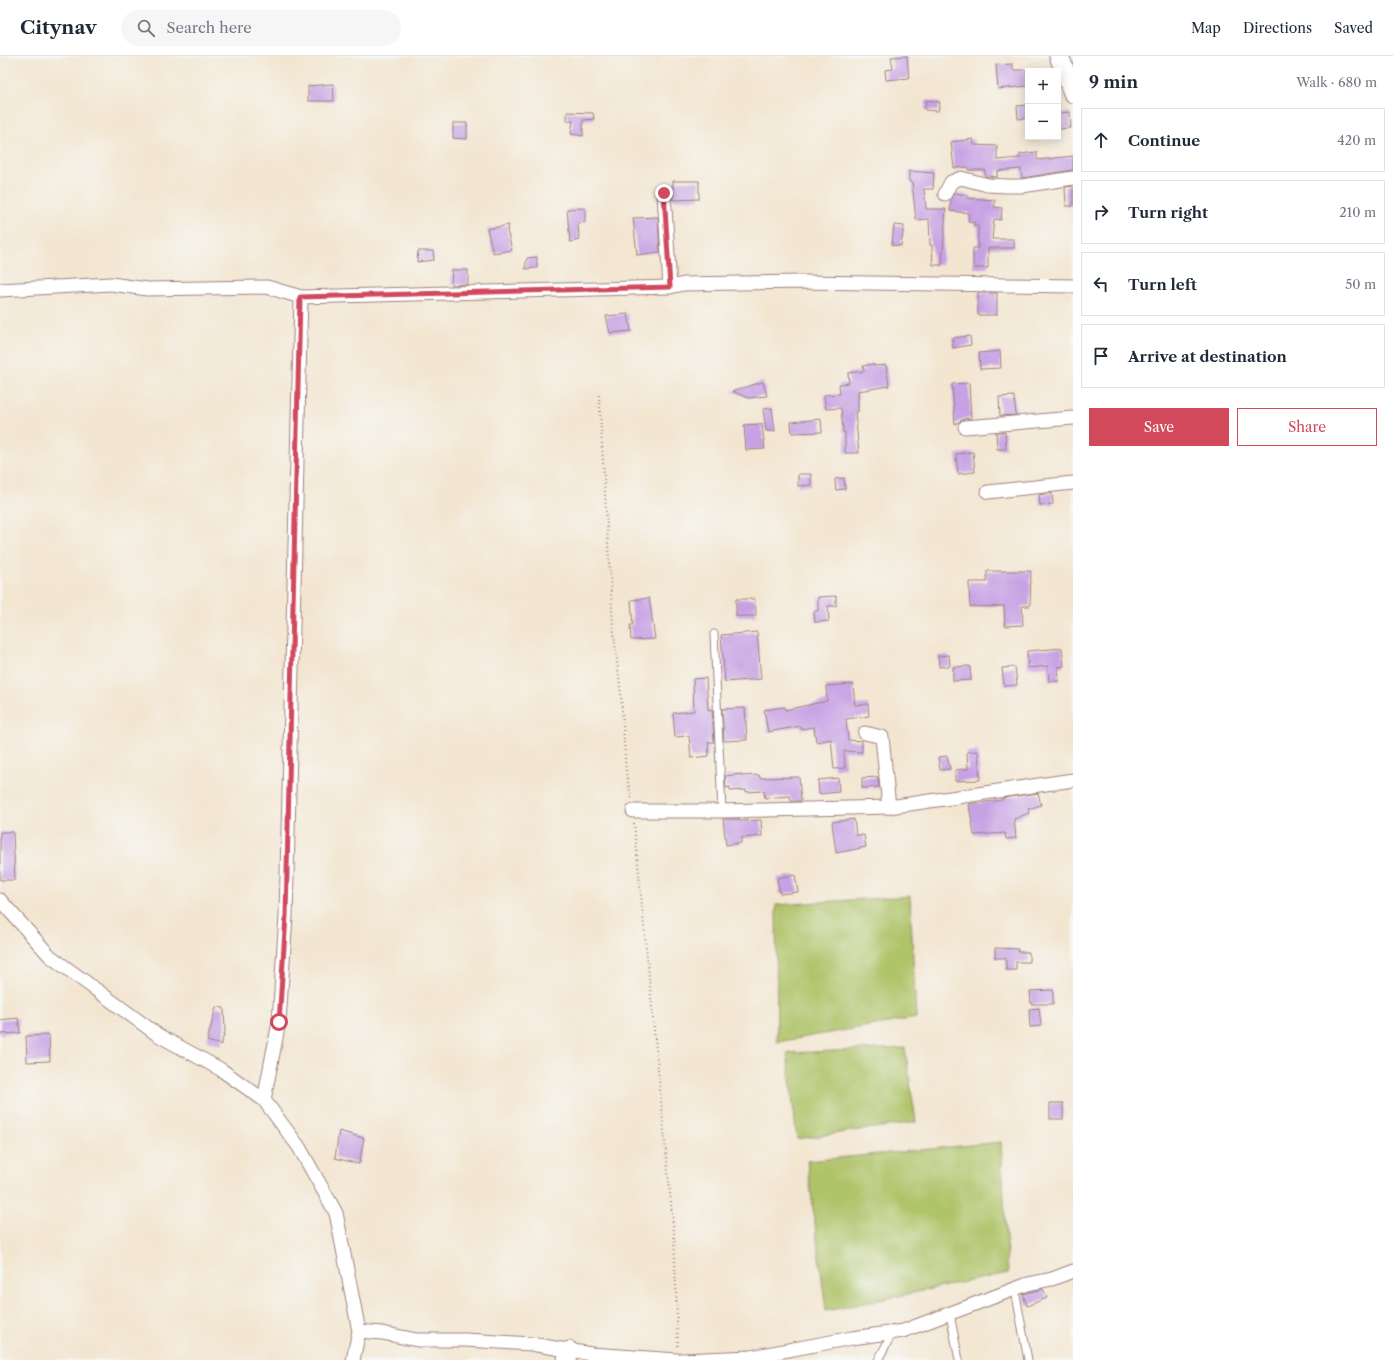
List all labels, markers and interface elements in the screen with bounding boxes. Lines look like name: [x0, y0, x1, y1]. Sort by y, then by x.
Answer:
search box: [121, 10, 401, 46]
text: Citynav: [20, 16, 97, 39]
icon: search: [135, 17, 157, 39]
text: Search here: [167, 18, 252, 37]
text: Map: [1191, 19, 1221, 37]
text: Directions: [1243, 19, 1312, 37]
text: Saved: [1334, 19, 1373, 37]
map controls: [1025, 68, 1061, 140]
button: +: [1025, 68, 1061, 104]
text: 9 min: [1089, 72, 1138, 92]
text: Walk · 680 m: [1296, 74, 1377, 90]
button: −: [1025, 104, 1061, 140]
icon: ahead: [1090, 129, 1112, 151]
text: Continue: [1128, 131, 1200, 150]
text: 420 m: [1337, 132, 1376, 148]
route end: [655, 184, 673, 202]
icon: right: [1090, 201, 1112, 223]
text: Turn right: [1128, 203, 1208, 222]
text: 210 m: [1339, 204, 1376, 220]
icon: left: [1090, 273, 1112, 295]
text: Turn left: [1128, 275, 1197, 294]
text: 50 m: [1345, 276, 1376, 292]
icon: arrive: [1090, 345, 1112, 367]
text: Arrive at destination: [1128, 347, 1287, 366]
button: Save: [1089, 408, 1229, 446]
button: Share: [1237, 408, 1377, 446]
route start: [270, 1013, 288, 1031]

